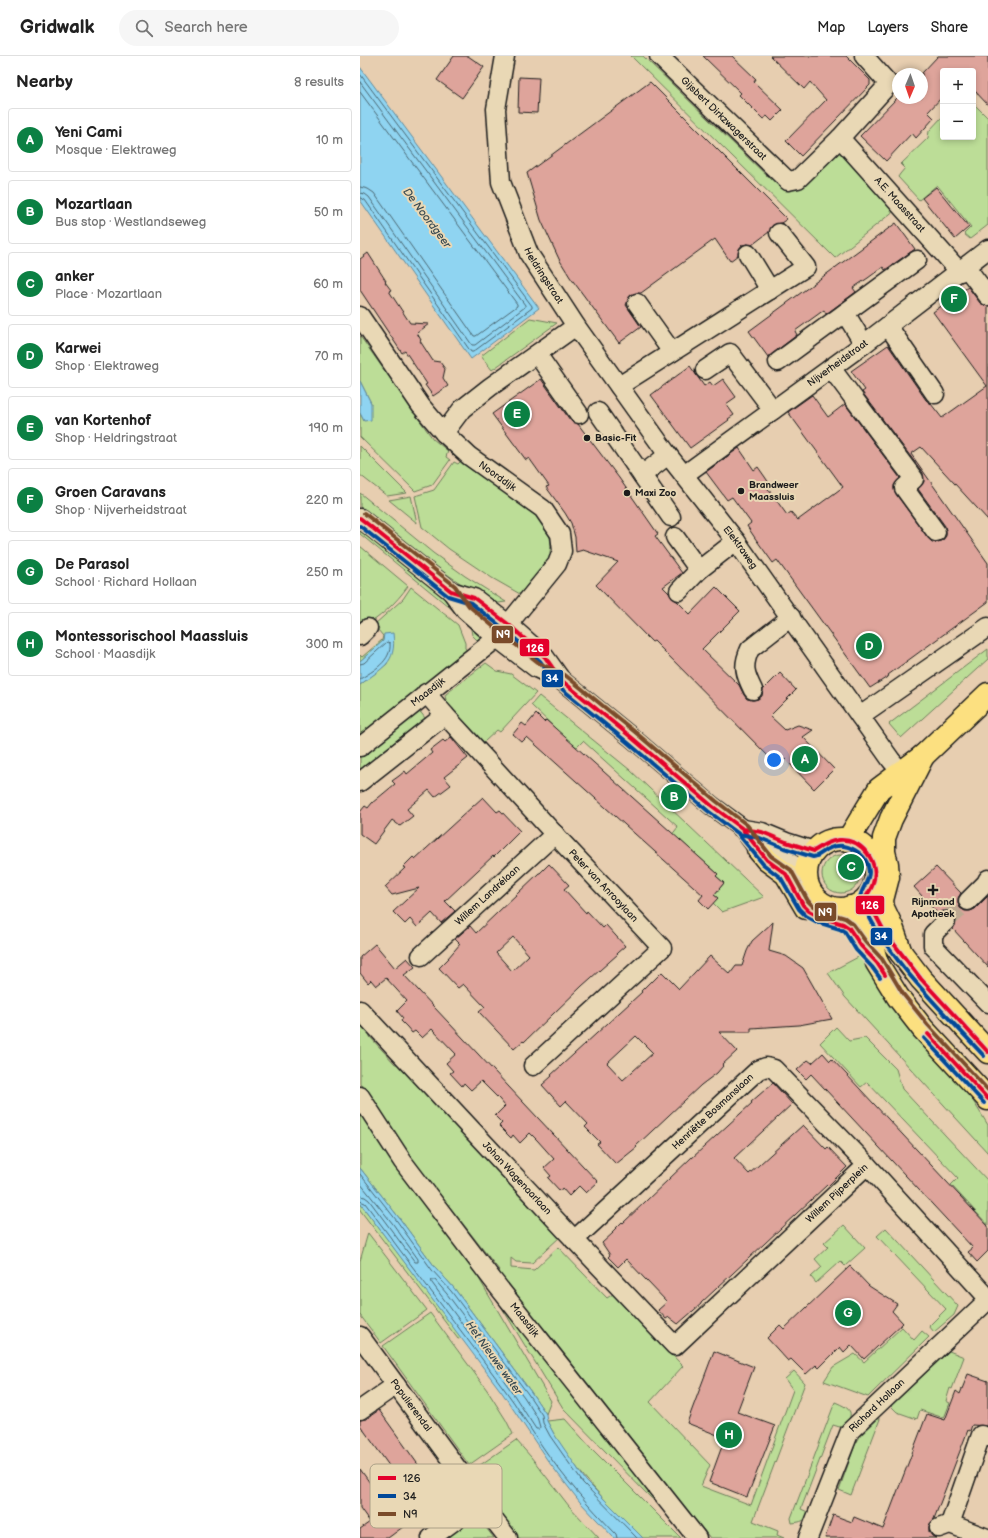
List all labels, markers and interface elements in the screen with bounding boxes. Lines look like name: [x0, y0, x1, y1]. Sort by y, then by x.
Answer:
search box: [119, 10, 399, 46]
text: Gridwalk: [20, 16, 95, 39]
icon: search: [133, 17, 155, 39]
text: Search here: [165, 18, 248, 37]
text: Map: [817, 19, 845, 36]
text: Layers: [867, 19, 909, 36]
text: Share: [931, 19, 968, 36]
north arrow: [892, 68, 928, 104]
map controls: [940, 68, 976, 140]
button: +: [940, 68, 976, 104]
text: Nearby: [16, 72, 73, 92]
text: 8 results: [294, 74, 344, 90]
street label: Gijsbert Dirkzwagerstraat: [678, 74, 769, 163]
button: −: [940, 104, 976, 140]
text: Yeni Cami: [55, 123, 122, 142]
text: A: [26, 132, 34, 148]
text: 10 m: [316, 132, 343, 148]
text: Mosque · Elektraweg: [55, 142, 177, 158]
street label: A.E. Maasstraat: [872, 175, 928, 235]
water label: De Noordgeer: [400, 185, 454, 251]
text: Mozartlaan: [55, 195, 133, 214]
text: B: [25, 204, 35, 220]
text: 50 m: [314, 204, 343, 220]
text: Bus stop · Westlandseweg: [55, 214, 206, 230]
street label: Heldringstraat: [521, 246, 566, 306]
text: anker: [55, 267, 94, 286]
text: C: [25, 276, 35, 292]
text: 60 m: [313, 276, 343, 292]
pin: F: [941, 284, 967, 314]
text: Place · Mozartlaan: [55, 286, 162, 302]
street label: Nijverheidstraat: [805, 337, 870, 389]
text: Karwei: [55, 339, 101, 358]
text: D: [25, 348, 35, 364]
text: 70 m: [315, 348, 343, 364]
text: Shop · Elektraweg: [55, 358, 159, 374]
pin: E: [504, 399, 530, 429]
text: van Kortenhof: [55, 411, 151, 430]
text: E: [26, 420, 34, 436]
text: 190 m: [309, 420, 343, 436]
text: Shop · Heldringstraat: [55, 430, 177, 446]
place label: Basic-Fit: [595, 432, 637, 444]
marker: Basic-Fit: [582, 433, 592, 443]
street label: Noorddijk: [476, 459, 519, 494]
place label: Brandweer Maassluis: [749, 479, 800, 503]
text: Groen Caravans: [55, 483, 166, 502]
marker: Brandweer Maassluis: [736, 486, 746, 496]
place label: Maxi Zoo: [635, 487, 677, 499]
marker: Maxi Zoo: [622, 488, 632, 498]
text: F: [26, 492, 34, 508]
text: 220 m: [306, 492, 343, 508]
text: Shop · Nijverheidstraat: [55, 502, 187, 518]
street label: Elektraweg: [720, 524, 760, 572]
text: De Parasol: [55, 555, 129, 574]
text: G: [25, 564, 35, 580]
text: 250 m: [306, 564, 343, 580]
text: School · Richard Hollaan: [55, 574, 197, 590]
line badge: N9: [491, 625, 514, 644]
text: Montessorischool Maassluis: [55, 627, 248, 646]
text: N9: [496, 628, 510, 641]
pin: D: [856, 631, 882, 661]
text: H: [25, 636, 35, 652]
text: 300 m: [305, 636, 343, 652]
line badge: 126: [519, 638, 550, 657]
text: 126: [526, 642, 544, 655]
text: School · Maasdijk: [55, 646, 155, 662]
line badge: 34: [541, 669, 564, 688]
text: 34: [546, 672, 559, 685]
street label: Maasdijk: [408, 675, 448, 709]
pin: A: [792, 744, 818, 774]
your location: [764, 750, 784, 770]
pin: B: [661, 782, 687, 812]
street label: Peter van Anrooylaan: [566, 847, 641, 925]
pin: C: [838, 852, 864, 882]
street label: Willem Landrélaan: [453, 863, 523, 928]
marker: Rijnmond Apotheek: [928, 885, 938, 895]
line badge: 126: [855, 895, 885, 915]
place label: Rijnmond Apotheek: [911, 896, 955, 920]
text: 126: [861, 899, 879, 912]
line badge: N9: [814, 902, 837, 922]
text: N9: [818, 906, 832, 919]
line badge: 34: [870, 927, 893, 946]
text: 34: [875, 930, 888, 943]
street label: Henriëtte Bosmanslaan: [670, 1071, 756, 1152]
street label: Johan Wagenaarlaan: [480, 1139, 554, 1218]
street label: Willem Pijperplein: [803, 1161, 871, 1225]
pin: G: [835, 1298, 861, 1328]
street label: Maasdijk: [507, 1300, 542, 1340]
water label: Het Nieuwe water: [463, 1319, 526, 1398]
street label: Richard Hollaan: [847, 1376, 907, 1435]
street label: Populierendal: [388, 1377, 434, 1434]
pin: H: [716, 1420, 742, 1450]
legend: [370, 1464, 502, 1528]
text: 126: [403, 1472, 421, 1485]
text: 34: [403, 1490, 417, 1503]
text: N9: [403, 1508, 418, 1521]

